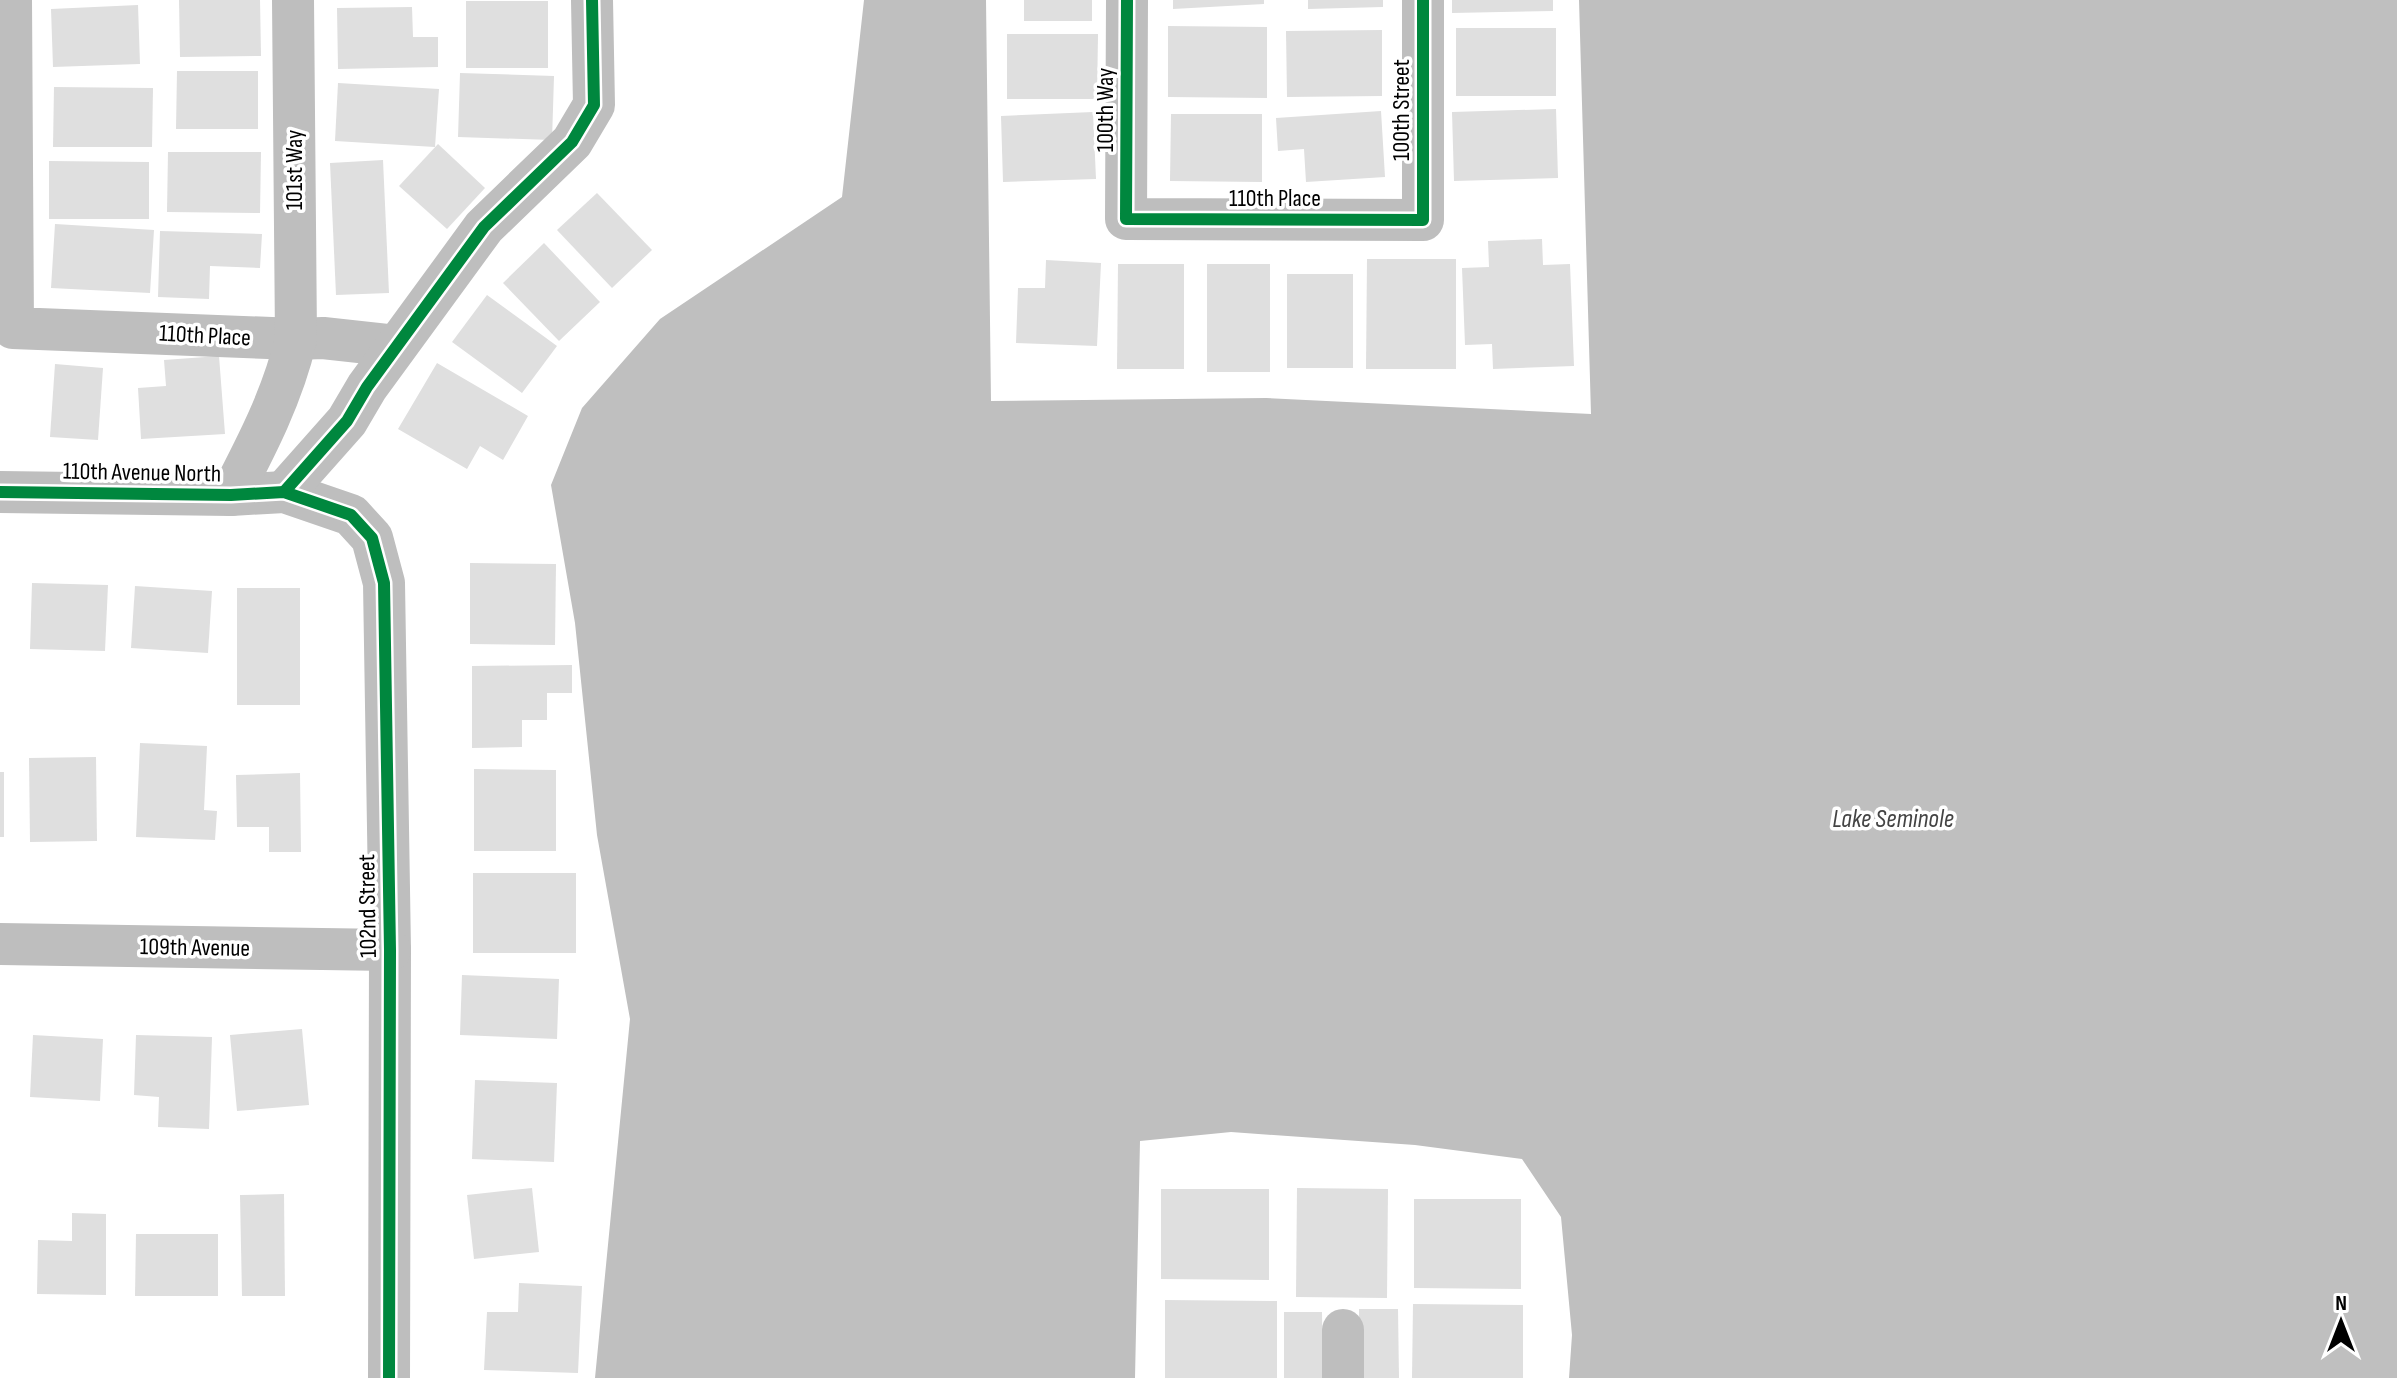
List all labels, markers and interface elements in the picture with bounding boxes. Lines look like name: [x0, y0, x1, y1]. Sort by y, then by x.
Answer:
street label: 100th Street: [1387, 59, 1416, 161]
street label: 100th Way: [1091, 68, 1120, 152]
street label: 101st Way: [280, 130, 309, 210]
street label: 110th Place: [1229, 184, 1321, 213]
street label: 110th Place: [158, 319, 252, 352]
street label: 110th Avenue North: [63, 457, 221, 488]
water label: Lake Seminole: [1832, 804, 1954, 835]
street label: 102nd Street: [352, 854, 383, 958]
street label: 109th Avenue: [140, 932, 250, 963]
north arrow: [2301, 1282, 2381, 1362]
text: N: [2335, 1290, 2347, 1317]

